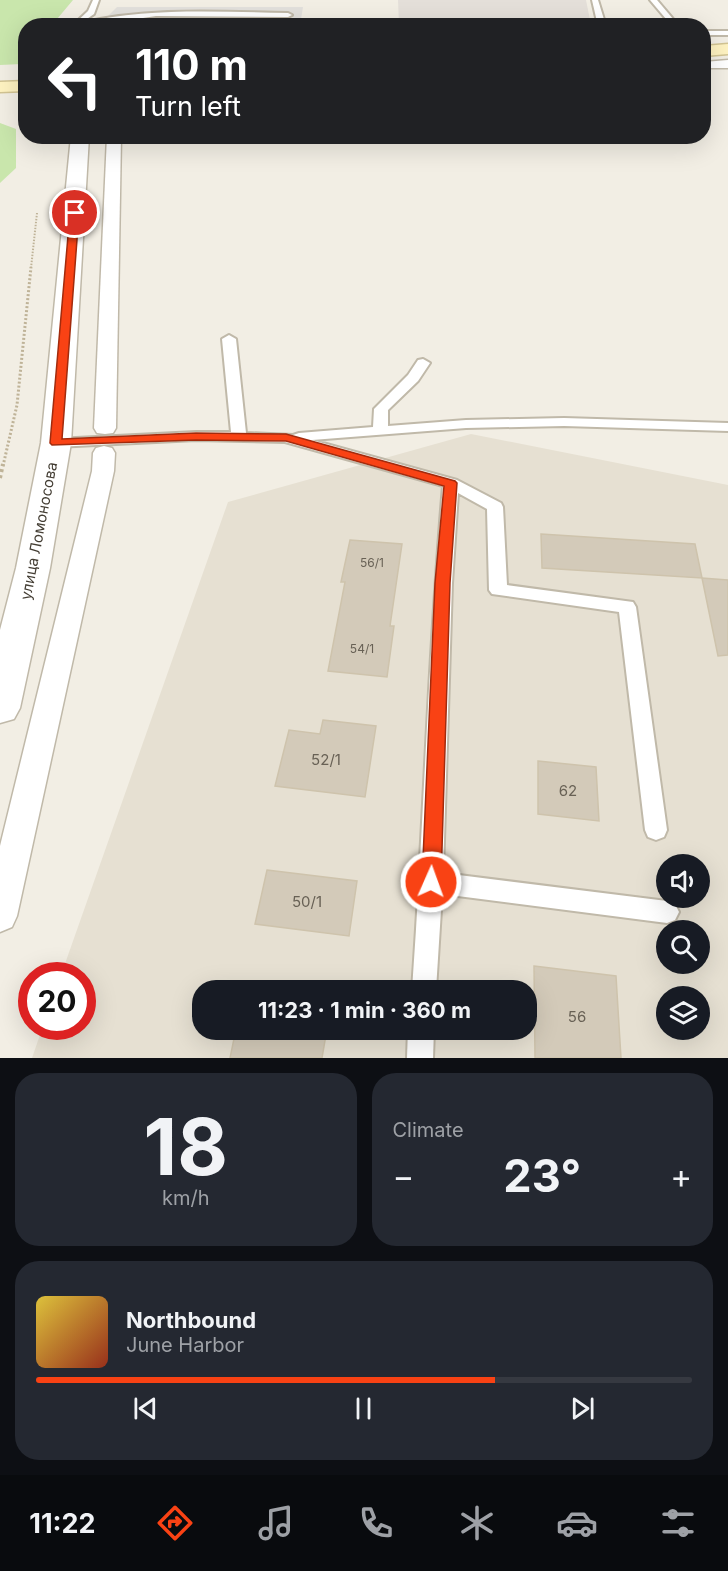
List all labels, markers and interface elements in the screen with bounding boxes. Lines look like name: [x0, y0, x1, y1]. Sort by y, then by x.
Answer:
text: 110 m: [135, 39, 248, 90]
icon: left: [36, 42, 114, 120]
text: Turn left: [135, 90, 241, 123]
pin: [49, 187, 100, 238]
icon: arrive: [58, 196, 91, 229]
street label: улица Ломоносова: [16, 460, 61, 601]
house number: 56/1: [360, 555, 384, 570]
house number: 54/1: [350, 641, 374, 656]
house number: 52/1: [311, 750, 341, 769]
house number: 62: [559, 781, 577, 800]
position arrow: [399, 850, 463, 914]
map controls: [656, 854, 710, 1040]
button: sound: [656, 854, 710, 908]
house number: 50/1: [292, 892, 322, 911]
button: search: [656, 920, 710, 974]
speed limit sign: 20: [18, 962, 96, 1040]
button: layers: [656, 986, 710, 1040]
text: 11:23 · 1 min · 360 m: [258, 997, 471, 1023]
house number: 56: [568, 1007, 586, 1026]
text: 18: [144, 1099, 228, 1194]
text: Climate: [393, 1118, 464, 1142]
text: 23°: [503, 1148, 581, 1203]
text: −: [393, 1156, 414, 1196]
text: +: [670, 1156, 692, 1196]
text: km/h: [162, 1186, 210, 1210]
text: Northbound: [126, 1307, 256, 1333]
text: June Harbor: [126, 1333, 244, 1357]
icon: previous: [129, 1392, 162, 1425]
icon: pause: [347, 1392, 380, 1425]
icon: next: [566, 1392, 599, 1425]
icon: directions: [154, 1502, 196, 1544]
icon: music: [255, 1502, 297, 1544]
icon: phone: [355, 1502, 397, 1544]
icon: climate: [456, 1502, 498, 1544]
icon: car: [556, 1502, 598, 1544]
icon: filters: [657, 1502, 699, 1544]
text: 11:22: [29, 1507, 96, 1540]

